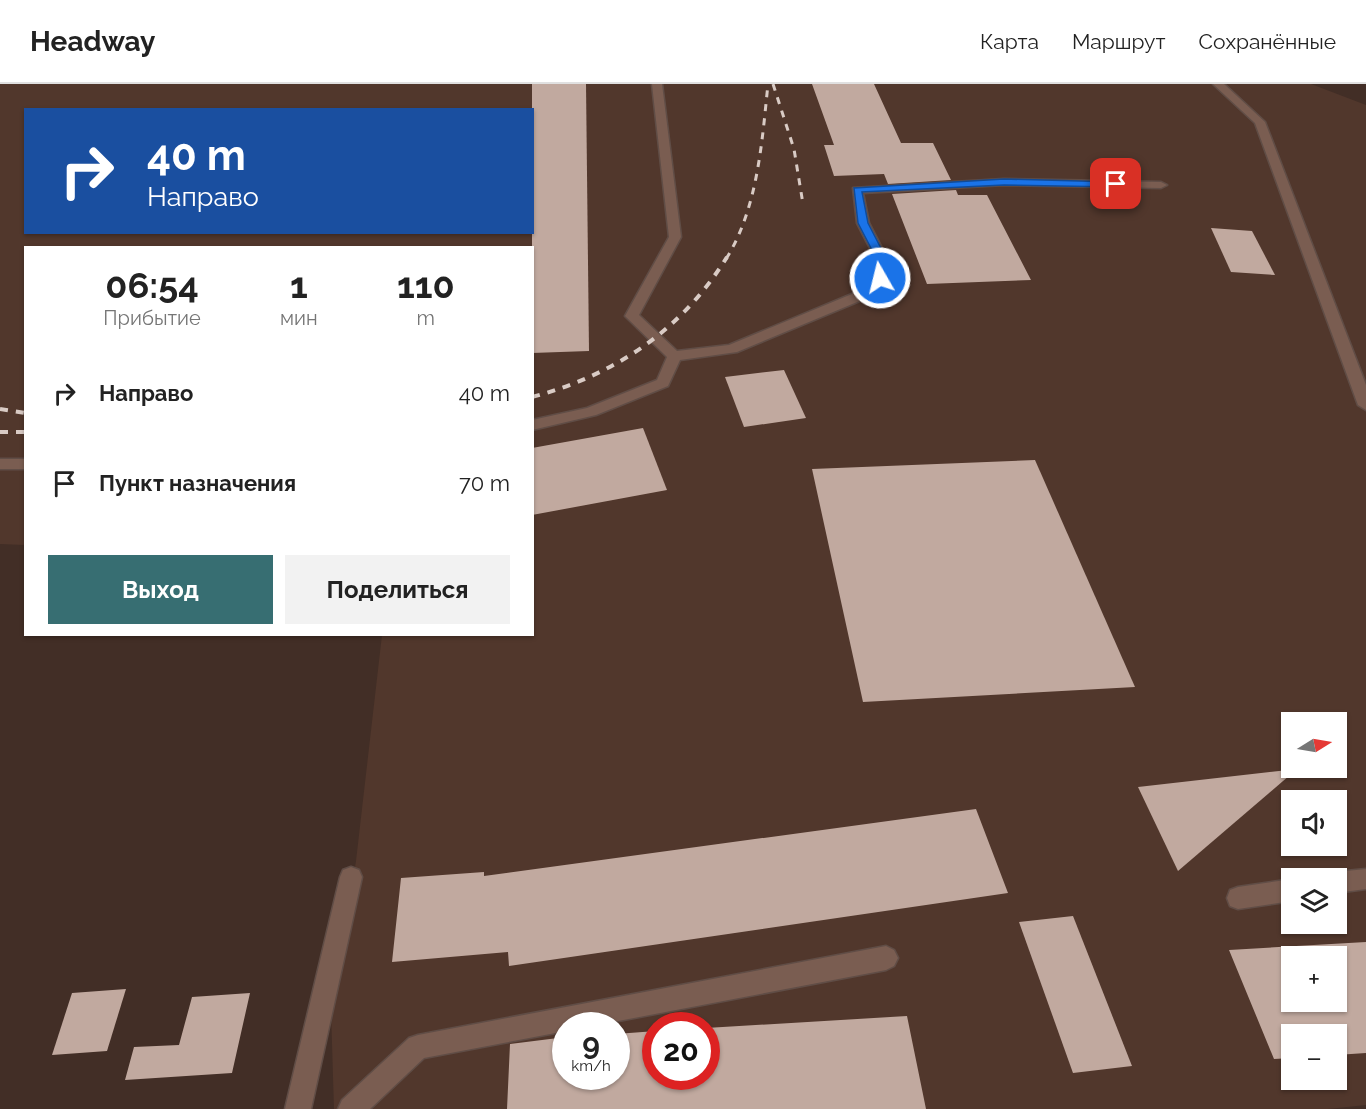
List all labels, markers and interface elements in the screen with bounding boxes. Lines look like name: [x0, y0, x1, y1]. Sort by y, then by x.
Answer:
text: Headway: [30, 25, 155, 58]
text: Карта: [980, 29, 1039, 54]
text: Маршрут: [1072, 29, 1165, 54]
text: Сохранённые: [1198, 29, 1336, 54]
text: 40 m: [147, 131, 246, 180]
icon: right: [48, 132, 126, 210]
pin: [1090, 158, 1141, 209]
icon: arrive: [1099, 167, 1132, 200]
text: Направо: [147, 181, 259, 212]
position arrow: [848, 246, 912, 310]
text: 06:54: [105, 264, 199, 306]
text: 1: [290, 264, 308, 306]
text: 110: [397, 264, 455, 306]
text: Прибытие: [103, 306, 201, 330]
text: мин: [280, 306, 318, 330]
text: m: [417, 306, 435, 330]
icon: right: [48, 377, 81, 410]
text: Направо: [99, 380, 193, 406]
text: 40 m: [459, 380, 510, 406]
icon: arrive: [48, 467, 81, 500]
text: Пункт назначения: [99, 470, 296, 496]
text: 70 m: [459, 470, 510, 496]
button: Выход: [48, 555, 273, 624]
button: Поделиться: [285, 555, 510, 624]
north arrow: [1281, 712, 1347, 778]
map controls: [1281, 712, 1347, 1090]
button: sound: [1281, 790, 1347, 856]
button: layers: [1281, 868, 1347, 934]
button: +: [1281, 946, 1347, 1012]
speed limit sign: 20: [642, 1012, 720, 1090]
button: −: [1281, 1024, 1347, 1090]
text: 9: [582, 1026, 600, 1061]
text: km/h: [571, 1057, 611, 1075]

